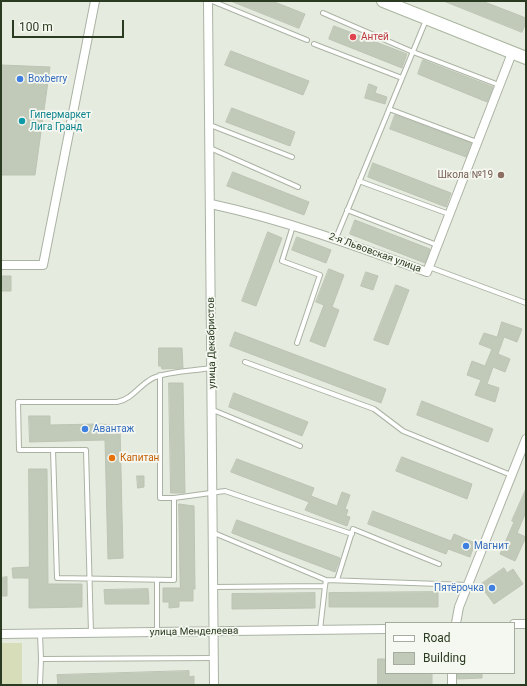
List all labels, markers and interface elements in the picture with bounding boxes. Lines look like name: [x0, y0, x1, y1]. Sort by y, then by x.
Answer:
scale bar: [14, 12, 126, 38]
text: 100 m: [19, 20, 53, 34]
place label: Антей: [361, 31, 389, 43]
marker: Антей: [348, 32, 358, 42]
place label: Boxberry: [28, 73, 67, 85]
marker: Boxberry: [15, 74, 25, 84]
place label: Гипермаркет Лига Гранд: [30, 109, 91, 132]
marker: Гипермаркет Лига Гранд: [17, 116, 27, 126]
place label: Школа №19: [437, 169, 493, 181]
marker: Школа №19: [496, 170, 506, 180]
street label: 2-я Львовская улица: [327, 231, 423, 275]
street label: улица Декабристов: [205, 297, 219, 389]
place label: Авантаж: [93, 423, 134, 435]
marker: Авантаж: [80, 424, 90, 434]
place label: Капитан: [120, 452, 159, 464]
marker: Капитан: [107, 453, 117, 463]
place label: Магнит: [474, 540, 509, 552]
marker: Магнит: [461, 541, 471, 551]
place label: Пятёрочка: [434, 582, 484, 594]
marker: Пятёрочка: [487, 583, 497, 593]
legend: [385, 622, 515, 674]
street label: улица Менделеева: [150, 625, 238, 639]
text: Road: [423, 631, 451, 645]
text: Building: [423, 651, 466, 665]

